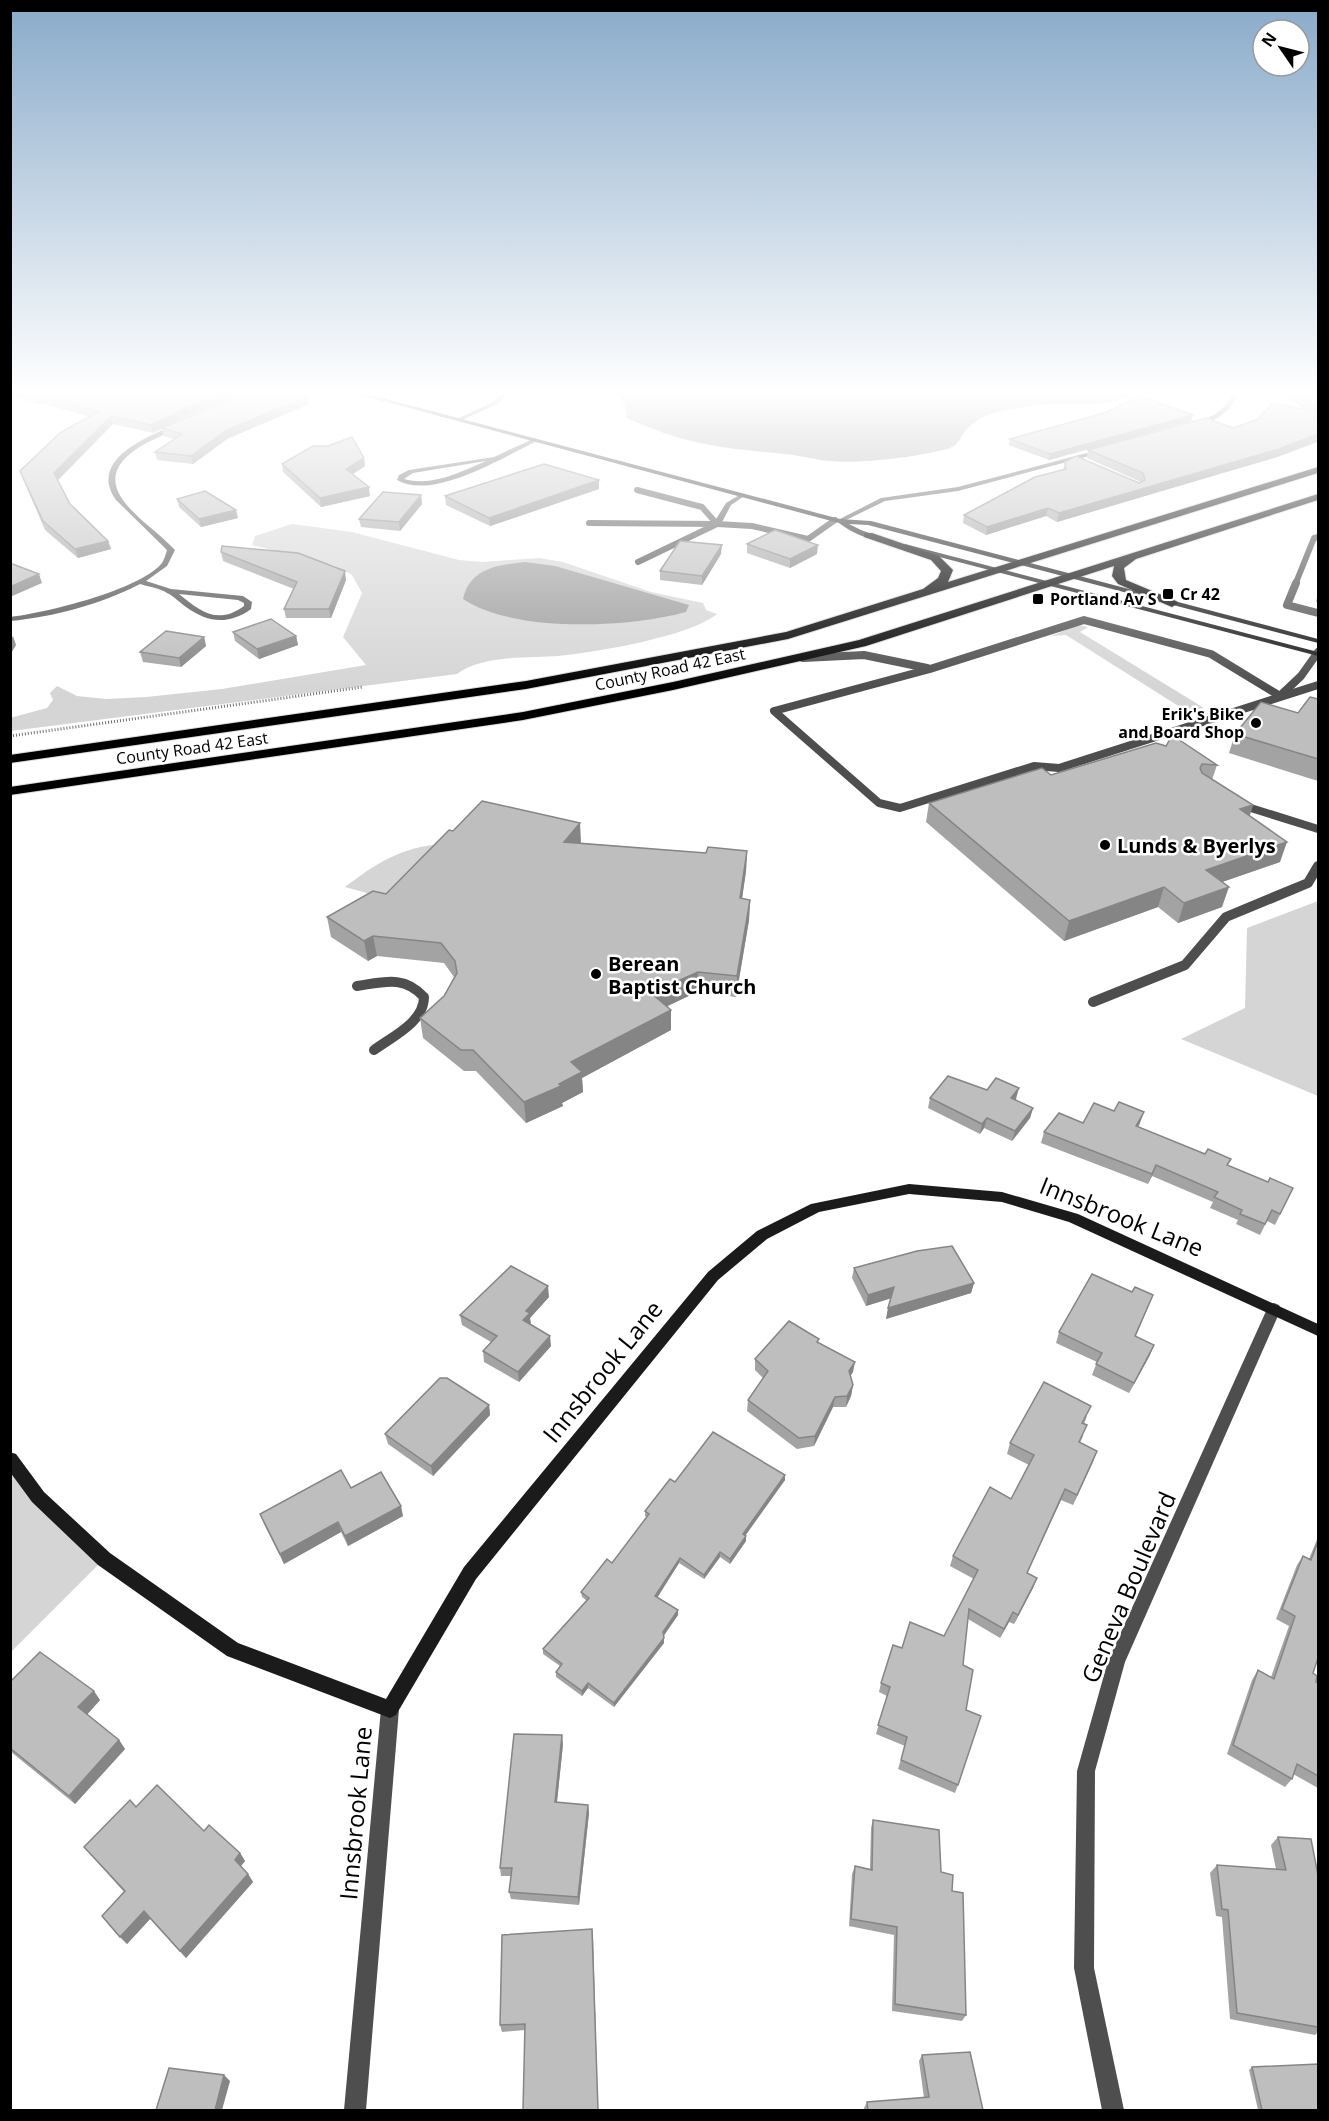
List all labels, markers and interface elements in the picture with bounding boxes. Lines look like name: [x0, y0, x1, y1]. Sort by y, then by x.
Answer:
north arrow: [1251, 18, 1311, 78]
text: N: [1256, 28, 1281, 51]
place label: Cr 42: [1180, 583, 1220, 605]
marker: Cr 42: [1161, 587, 1175, 601]
place label: Portland Av S: [1050, 588, 1157, 610]
marker: Portland Av S: [1031, 592, 1045, 606]
street label: County Road 42 East: [593, 642, 747, 696]
place label: Erik's Bike and Board Shop: [1118, 703, 1244, 743]
marker: Erik's Bike and Board Shop: [1249, 716, 1263, 730]
street label: County Road 42 East: [115, 726, 270, 770]
place label: Lunds & Byerlys: [1117, 832, 1276, 859]
marker: Lunds & Byerlys: [1098, 838, 1112, 852]
place label: Berean Baptist Church: [608, 950, 756, 1000]
marker: Berean Baptist Church: [589, 967, 603, 981]
street label: Innsbrook Lane: [1035, 1168, 1209, 1264]
street label: Innsbrook Lane: [534, 1293, 670, 1449]
street label: Geneva Boulevard: [1073, 1486, 1183, 1688]
street label: Innsbrook Lane: [331, 1725, 379, 1901]

